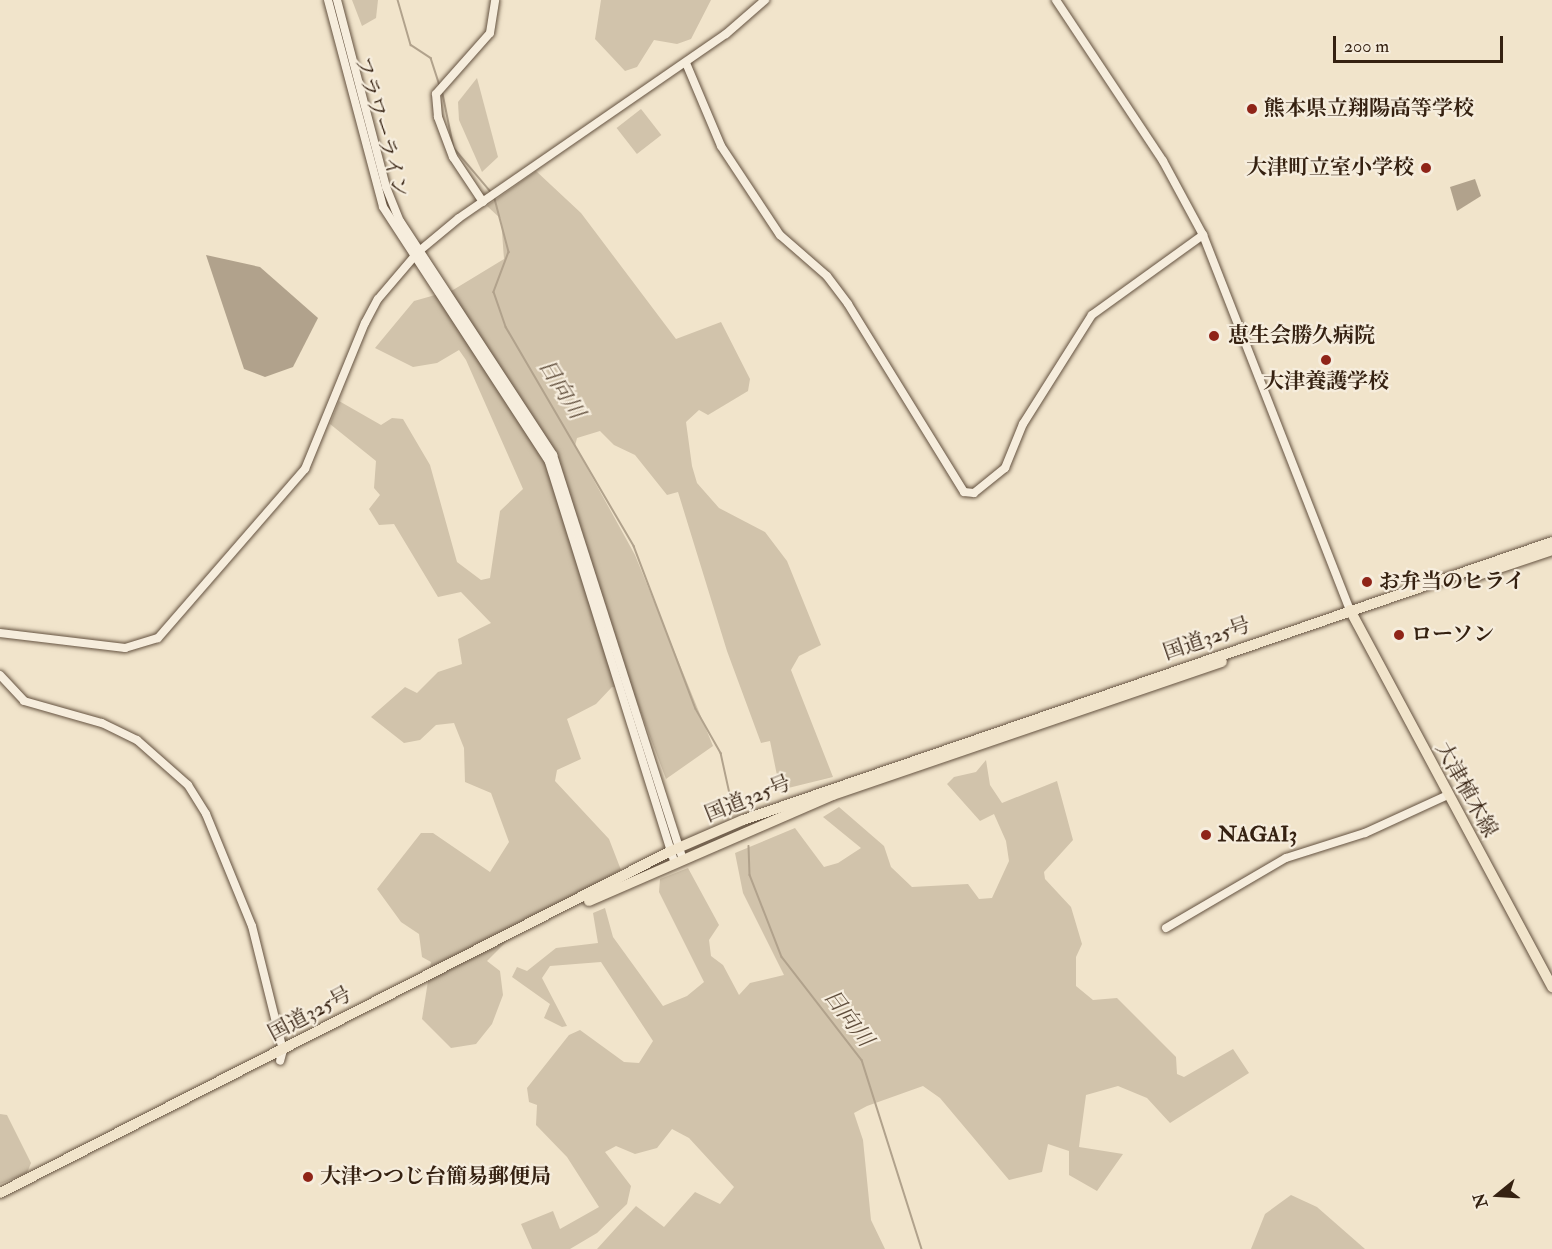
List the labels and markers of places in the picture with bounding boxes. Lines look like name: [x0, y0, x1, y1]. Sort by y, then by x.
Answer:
place label: 熊本県立翔陽高等学校: [1264, 96, 1474, 122]
marker: 熊本県立翔陽高等学校: [1245, 102, 1259, 116]
place label: 大津町立室小学校: [1246, 155, 1414, 181]
marker: 大津町立室小学校: [1419, 161, 1433, 175]
place label: 恵生会勝久病院: [1228, 323, 1375, 349]
marker: 恵生会勝久病院: [1205, 327, 1223, 345]
marker: 大津養護学校: [1319, 353, 1333, 367]
place label: 大津養護学校: [1263, 369, 1389, 395]
place label: お弁当のヒライ: [1379, 569, 1526, 595]
marker: お弁当のヒライ: [1360, 575, 1374, 589]
place label: ローソン: [1411, 622, 1495, 648]
marker: ローソン: [1392, 628, 1406, 642]
place label: NAGAI3: [1218, 822, 1297, 848]
marker: NAGAI3: [1199, 828, 1213, 842]
place label: 大津つつじ台簡易郵便局: [320, 1164, 551, 1190]
marker: 大津つつじ台簡易郵便局: [301, 1170, 315, 1184]

